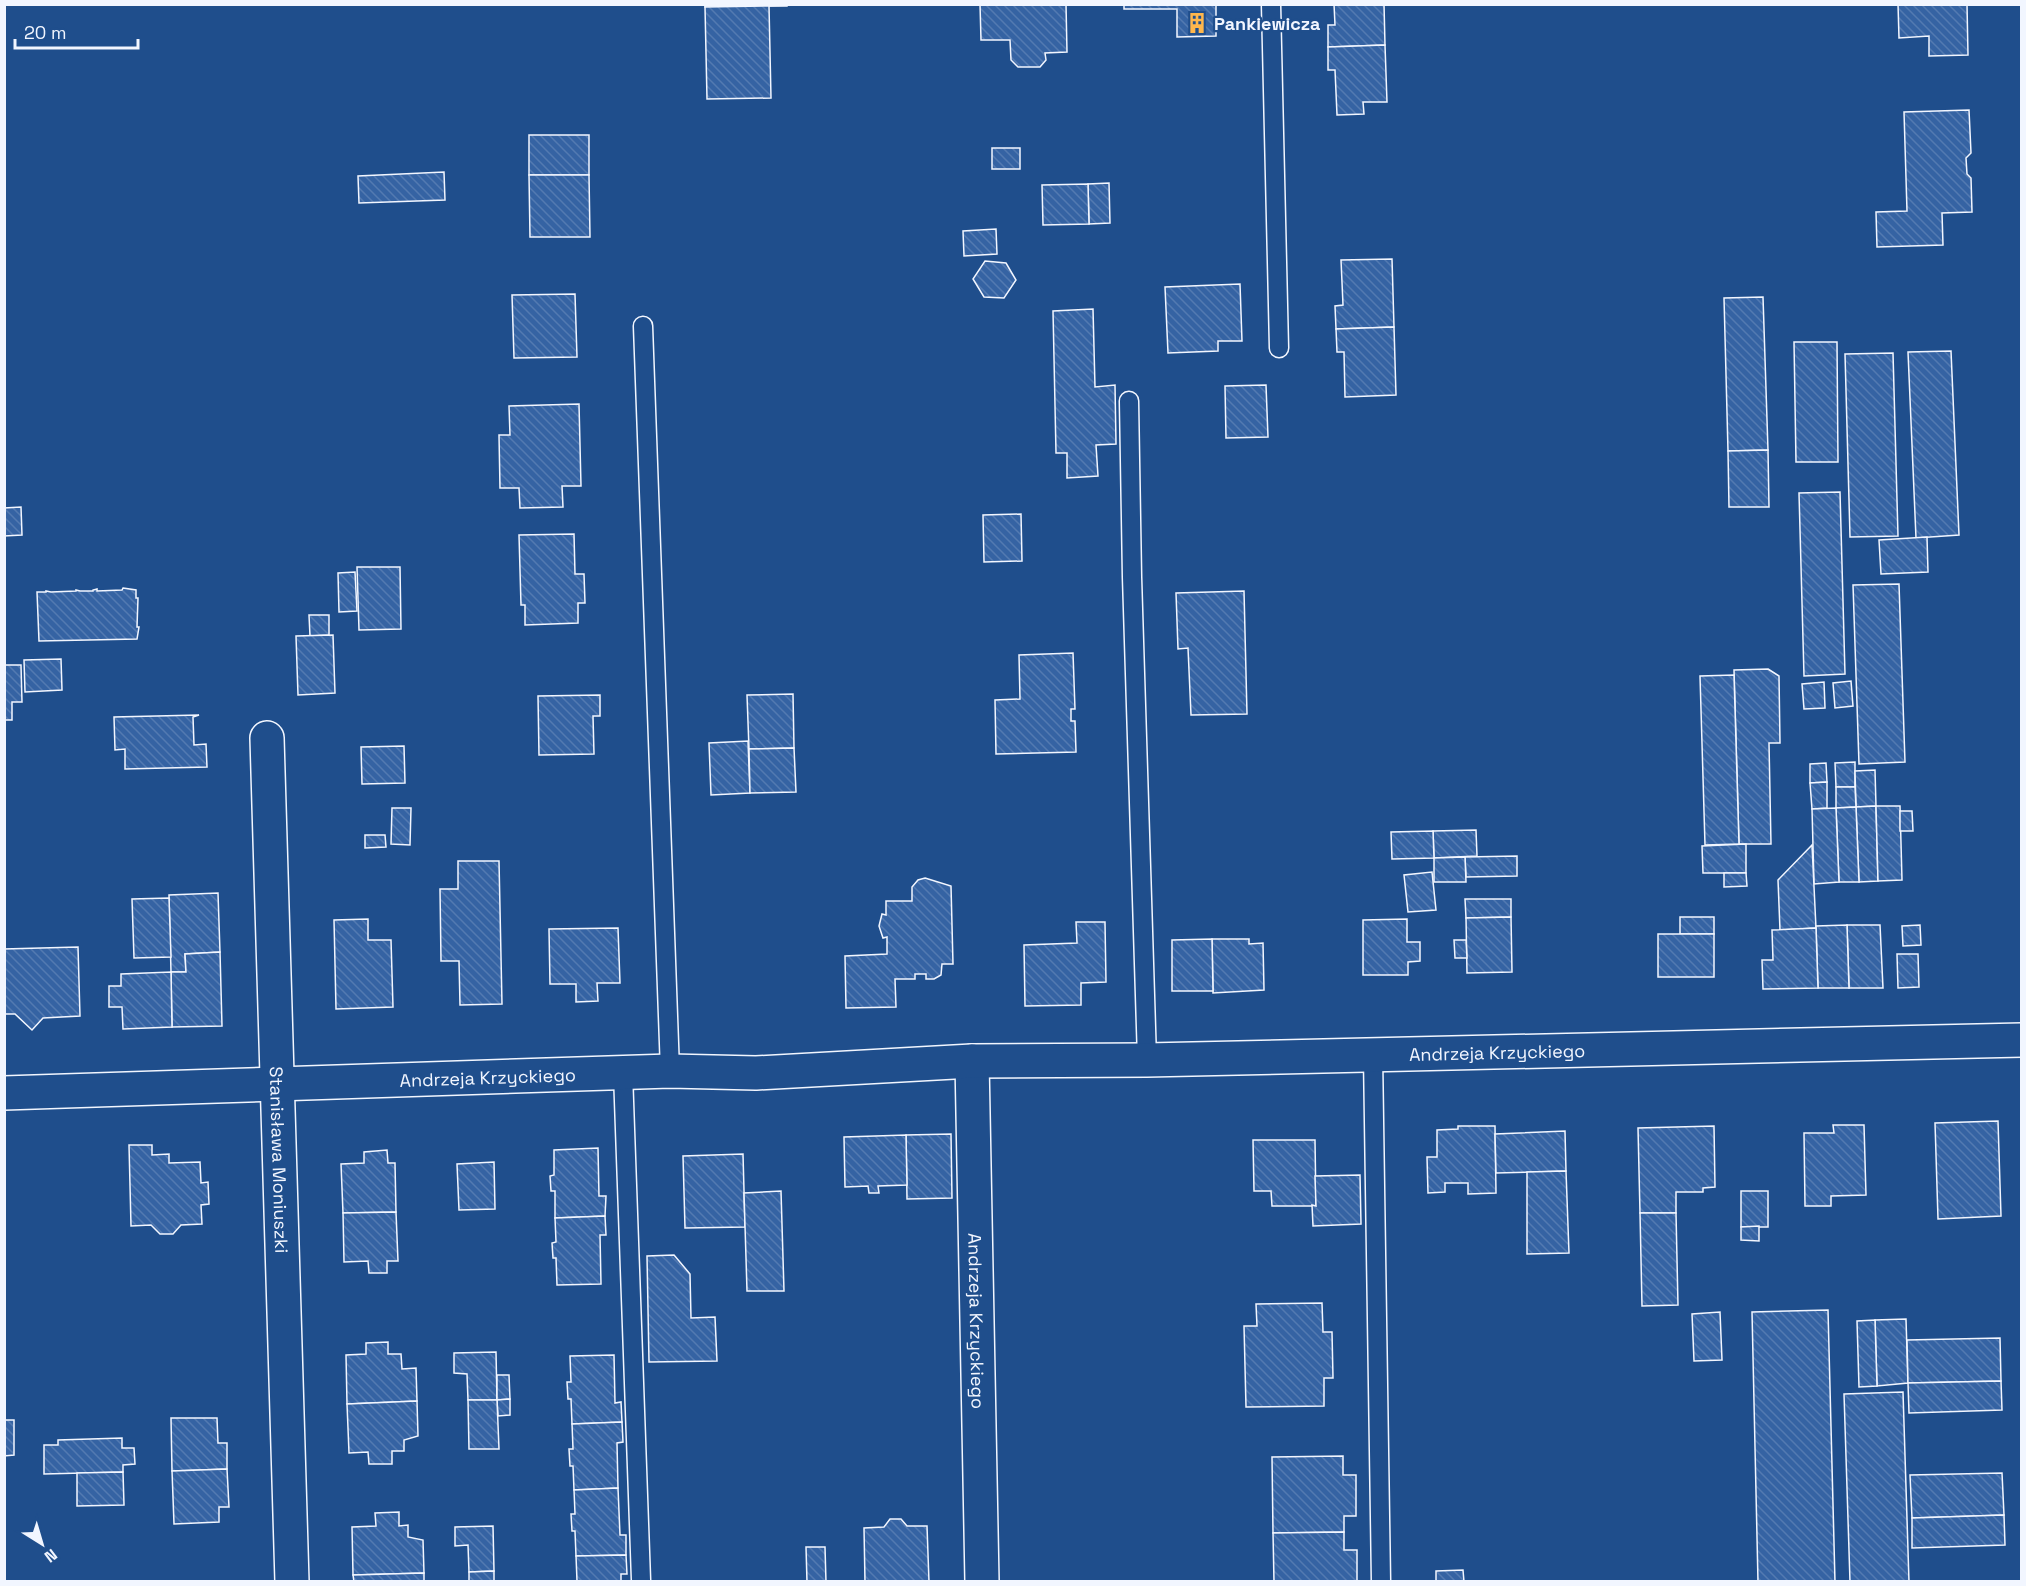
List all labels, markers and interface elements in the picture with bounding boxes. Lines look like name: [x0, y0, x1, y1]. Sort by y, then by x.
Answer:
building icon: Pankiewicza: [1185, 11, 1209, 35]
scale bar: [15, 12, 138, 50]
place label: Pankiewicza: [1214, 12, 1321, 35]
text: 20 m: [24, 21, 67, 44]
street label: Andrzeja Krzyckiego: [1409, 1038, 1586, 1066]
street label: Andrzeja Krzyckiego: [399, 1063, 576, 1091]
street label: Stanisława Moniuszki: [265, 1066, 294, 1254]
street label: Andrzeja Krzyckiego: [964, 1233, 990, 1409]
north arrow: [12, 1514, 72, 1574]
text: N: [40, 1544, 61, 1567]

